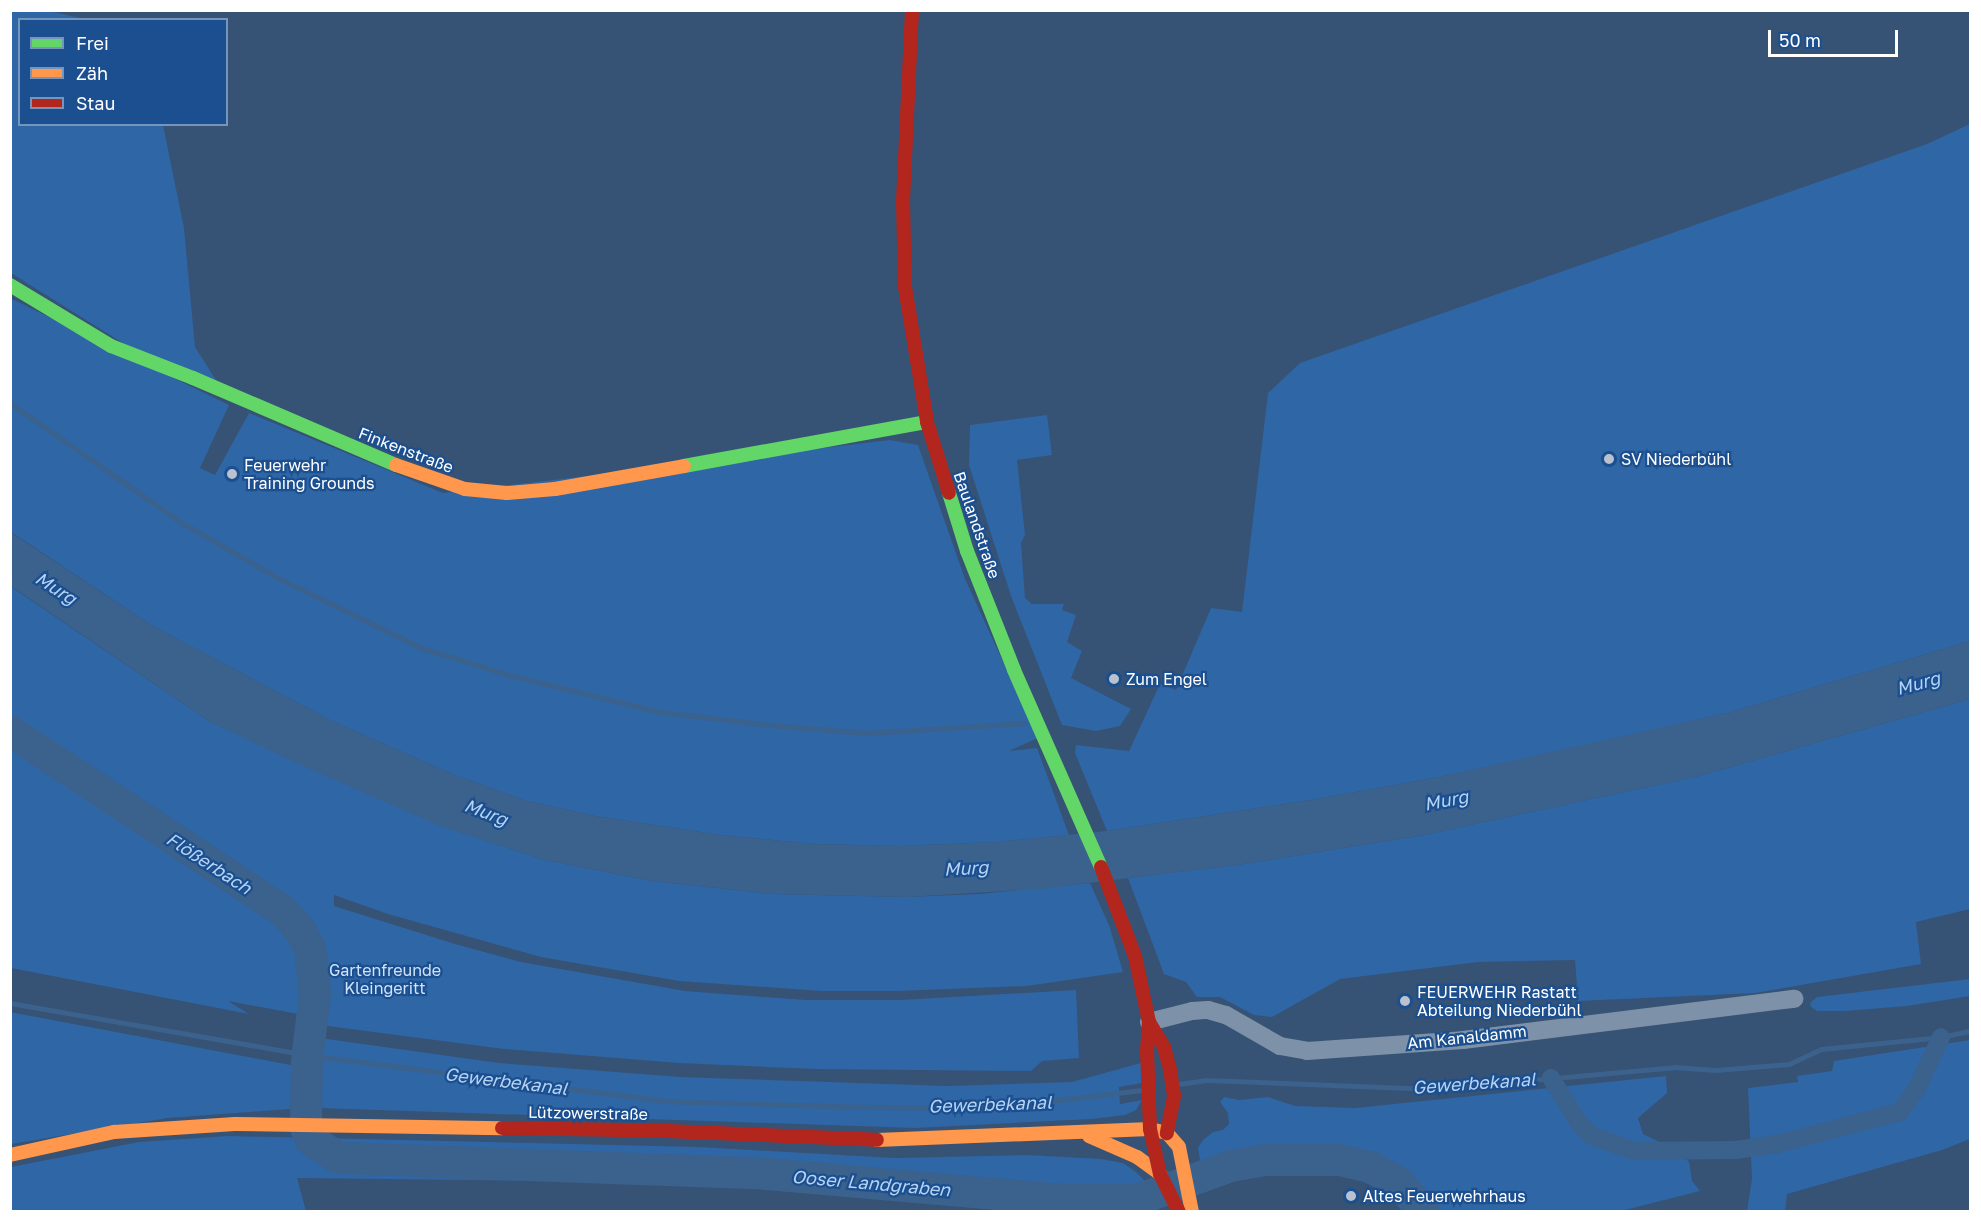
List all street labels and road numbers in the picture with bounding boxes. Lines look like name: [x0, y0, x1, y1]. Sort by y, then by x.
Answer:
street label: Finkenstraße: [356, 423, 456, 477]
street label: Baulandstraße: [950, 469, 1004, 581]
street label: Am Kanaldamm: [1406, 1021, 1528, 1053]
street label: Lützowerstraße: [528, 1102, 648, 1124]

